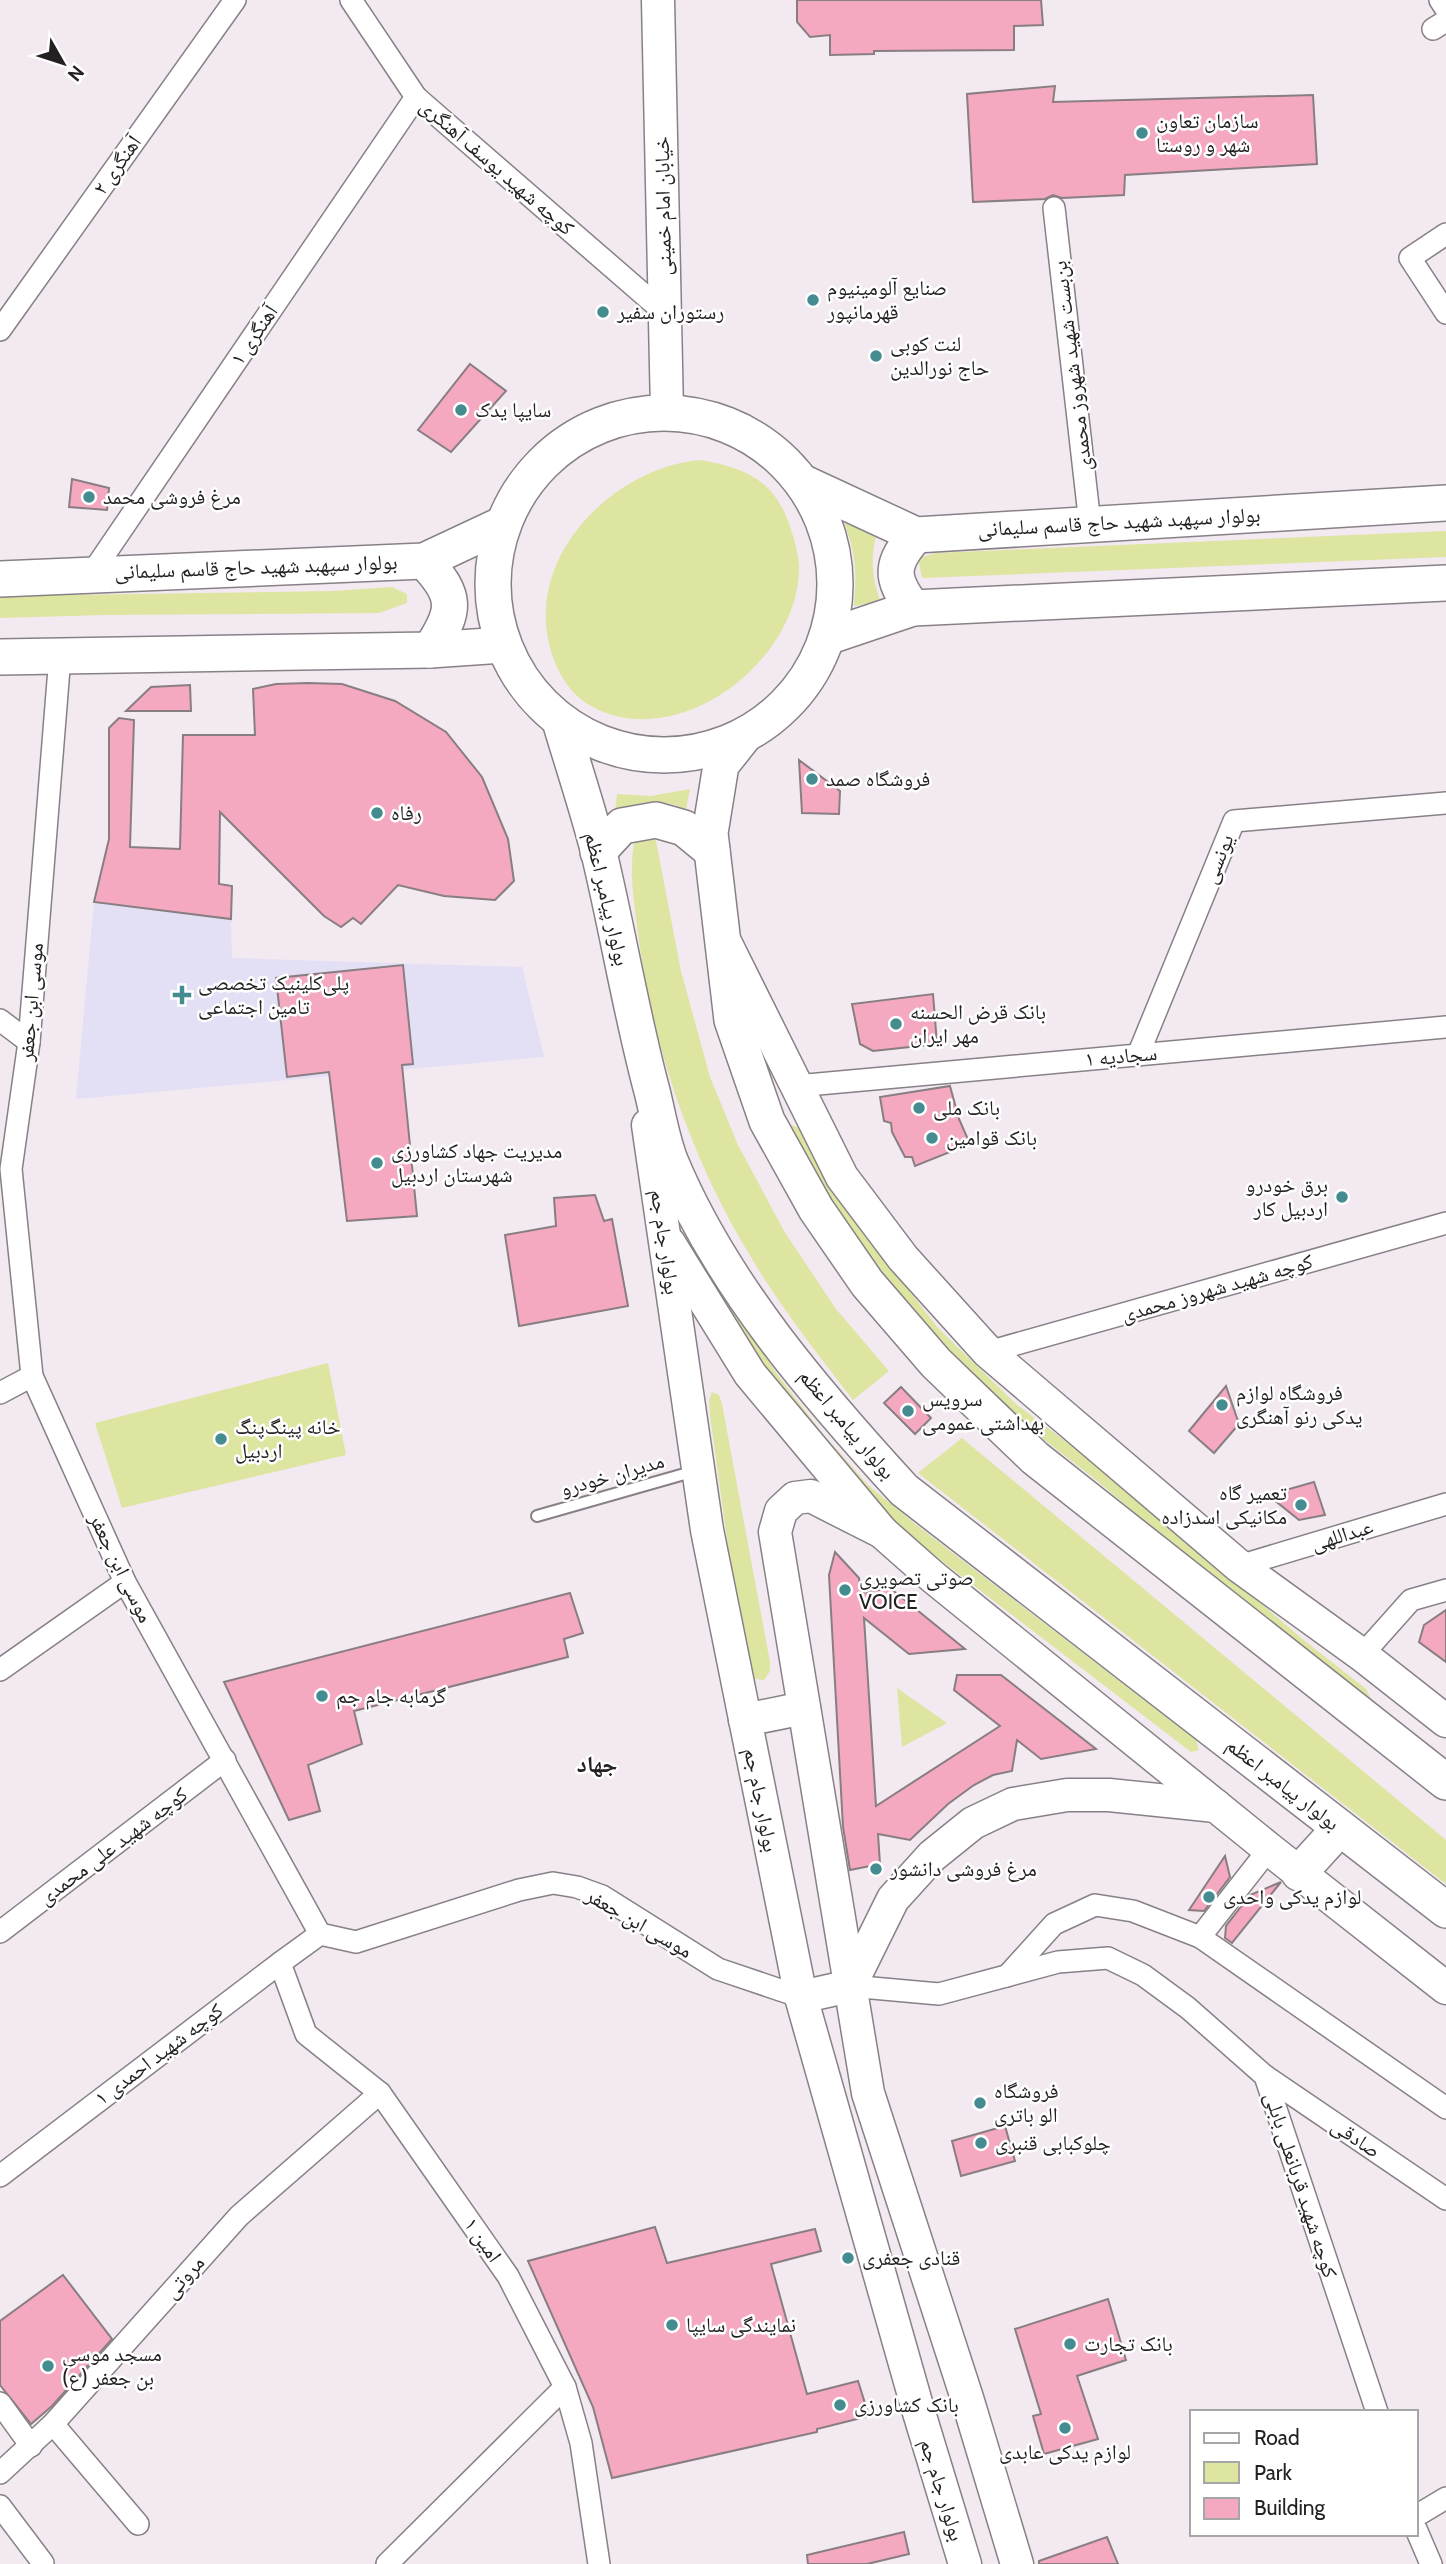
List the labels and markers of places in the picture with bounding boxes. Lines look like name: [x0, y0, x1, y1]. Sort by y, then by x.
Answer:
place label: سازمان تعاون شهر و روستا: [1156, 108, 1259, 157]
marker: سازمان تعاون شهر و روستا: [1134, 125, 1150, 141]
place label: صنایع آلومینیوم قهرمانپور: [826, 275, 947, 324]
marker: صنایع آلومینیوم قهرمانپور: [805, 292, 821, 308]
place label: رستوران سفیر: [616, 299, 724, 324]
marker: رستوران سفیر: [595, 304, 611, 320]
place label: لنت کوبی حاج نورالدین: [890, 331, 989, 381]
marker: لنت کوبی حاج نورالدین: [868, 348, 884, 364]
place label: سایپا یدک: [475, 397, 551, 422]
marker: سایپا یدک: [453, 402, 469, 418]
place label: مرغ فروشی محمد: [103, 484, 241, 510]
marker: مرغ فروشی محمد: [81, 489, 97, 505]
place label: فروشگاه صمد: [826, 766, 930, 791]
marker: فروشگاه صمد: [804, 771, 820, 787]
place label: رفاه: [391, 800, 422, 825]
marker: رفاه: [369, 805, 385, 821]
place label: پلی‌کلینیک تخصصی تامین اجتماعی: [198, 970, 349, 1020]
marker: پلی‌کلینیک تخصصی تامین اجتماعی: [172, 985, 192, 1005]
place label: بانک قرض الحسنه مهر ایران: [910, 999, 1046, 1048]
marker: بانک قرض الحسنه مهر ایران: [888, 1016, 904, 1032]
place label: بانک ملی: [933, 1095, 1000, 1121]
marker: بانک ملی: [911, 1100, 927, 1116]
place label: بانک قوامین: [946, 1125, 1037, 1151]
marker: بانک قوامین: [924, 1130, 940, 1146]
place label: مدیریت جهاد کشاورزی شهرستان اردبیل: [391, 1138, 562, 1188]
marker: مدیریت جهاد کشاورزی شهرستان اردبیل: [369, 1155, 385, 1171]
place label: برق خودرو اردبیل کار: [1246, 1172, 1328, 1222]
marker: برق خودرو اردبیل کار: [1334, 1189, 1350, 1205]
place label: فروشگاه لوازم یدکی رنو آهنگری: [1236, 1380, 1362, 1430]
place label: سرویس بهداشتی عمومی: [922, 1386, 1044, 1436]
marker: فروشگاه لوازم یدکی رنو آهنگری: [1214, 1397, 1230, 1413]
marker: سرویس بهداشتی عمومی: [900, 1403, 916, 1419]
place label: خانه پینگ‌پنگ اردبیل: [235, 1414, 340, 1464]
marker: خانه پینگ‌پنگ اردبیل: [213, 1431, 229, 1447]
place label: تعمیر گاه مکانیکی اسدزاده: [1161, 1480, 1287, 1530]
marker: تعمیر گاه مکانیکی اسدزاده: [1293, 1497, 1309, 1513]
place label: صوتی تصویری VOICE: [859, 1565, 974, 1614]
marker: صوتی تصویری VOICE: [837, 1582, 853, 1598]
place label: گرمابه جام جم: [336, 1683, 446, 1710]
marker: گرمابه جام جم: [314, 1688, 330, 1704]
place label: مرغ فروشی دانشور: [889, 1856, 1037, 1882]
marker: مرغ فروشی دانشور: [868, 1861, 884, 1877]
place label: لوازم یدکی واحدی: [1223, 1884, 1362, 1911]
marker: لوازم یدکی واحدی: [1201, 1889, 1217, 1905]
place label: فروشگاه الو باتری: [994, 2078, 1058, 2127]
marker: فروشگاه الو باتری: [972, 2095, 988, 2111]
place label: چلوکبابی قنبری: [995, 2130, 1111, 2156]
marker: چلوکبابی قنبری: [973, 2135, 989, 2151]
place label: قنادی جعفری: [862, 2245, 960, 2270]
marker: قنادی جعفری: [840, 2250, 856, 2266]
place label: نمایندگی سایپا: [686, 2312, 796, 2338]
marker: نمایندگی سایپا: [664, 2317, 680, 2333]
place label: بانک تجارت: [1084, 2331, 1173, 2356]
marker: بانک تجارت: [1062, 2336, 1078, 2352]
place label: مسجد موسی بن جعفر (ع): [62, 2341, 162, 2391]
marker: مسجد موسی بن جعفر (ع): [40, 2358, 56, 2374]
place label: بانک کشاورزی: [854, 2392, 959, 2417]
marker: بانک کشاورزی: [832, 2397, 848, 2413]
marker: لوازم یدکی عابدی: [1057, 2420, 1073, 2436]
place label: لوازم یدکی عابدی: [999, 2439, 1131, 2466]

